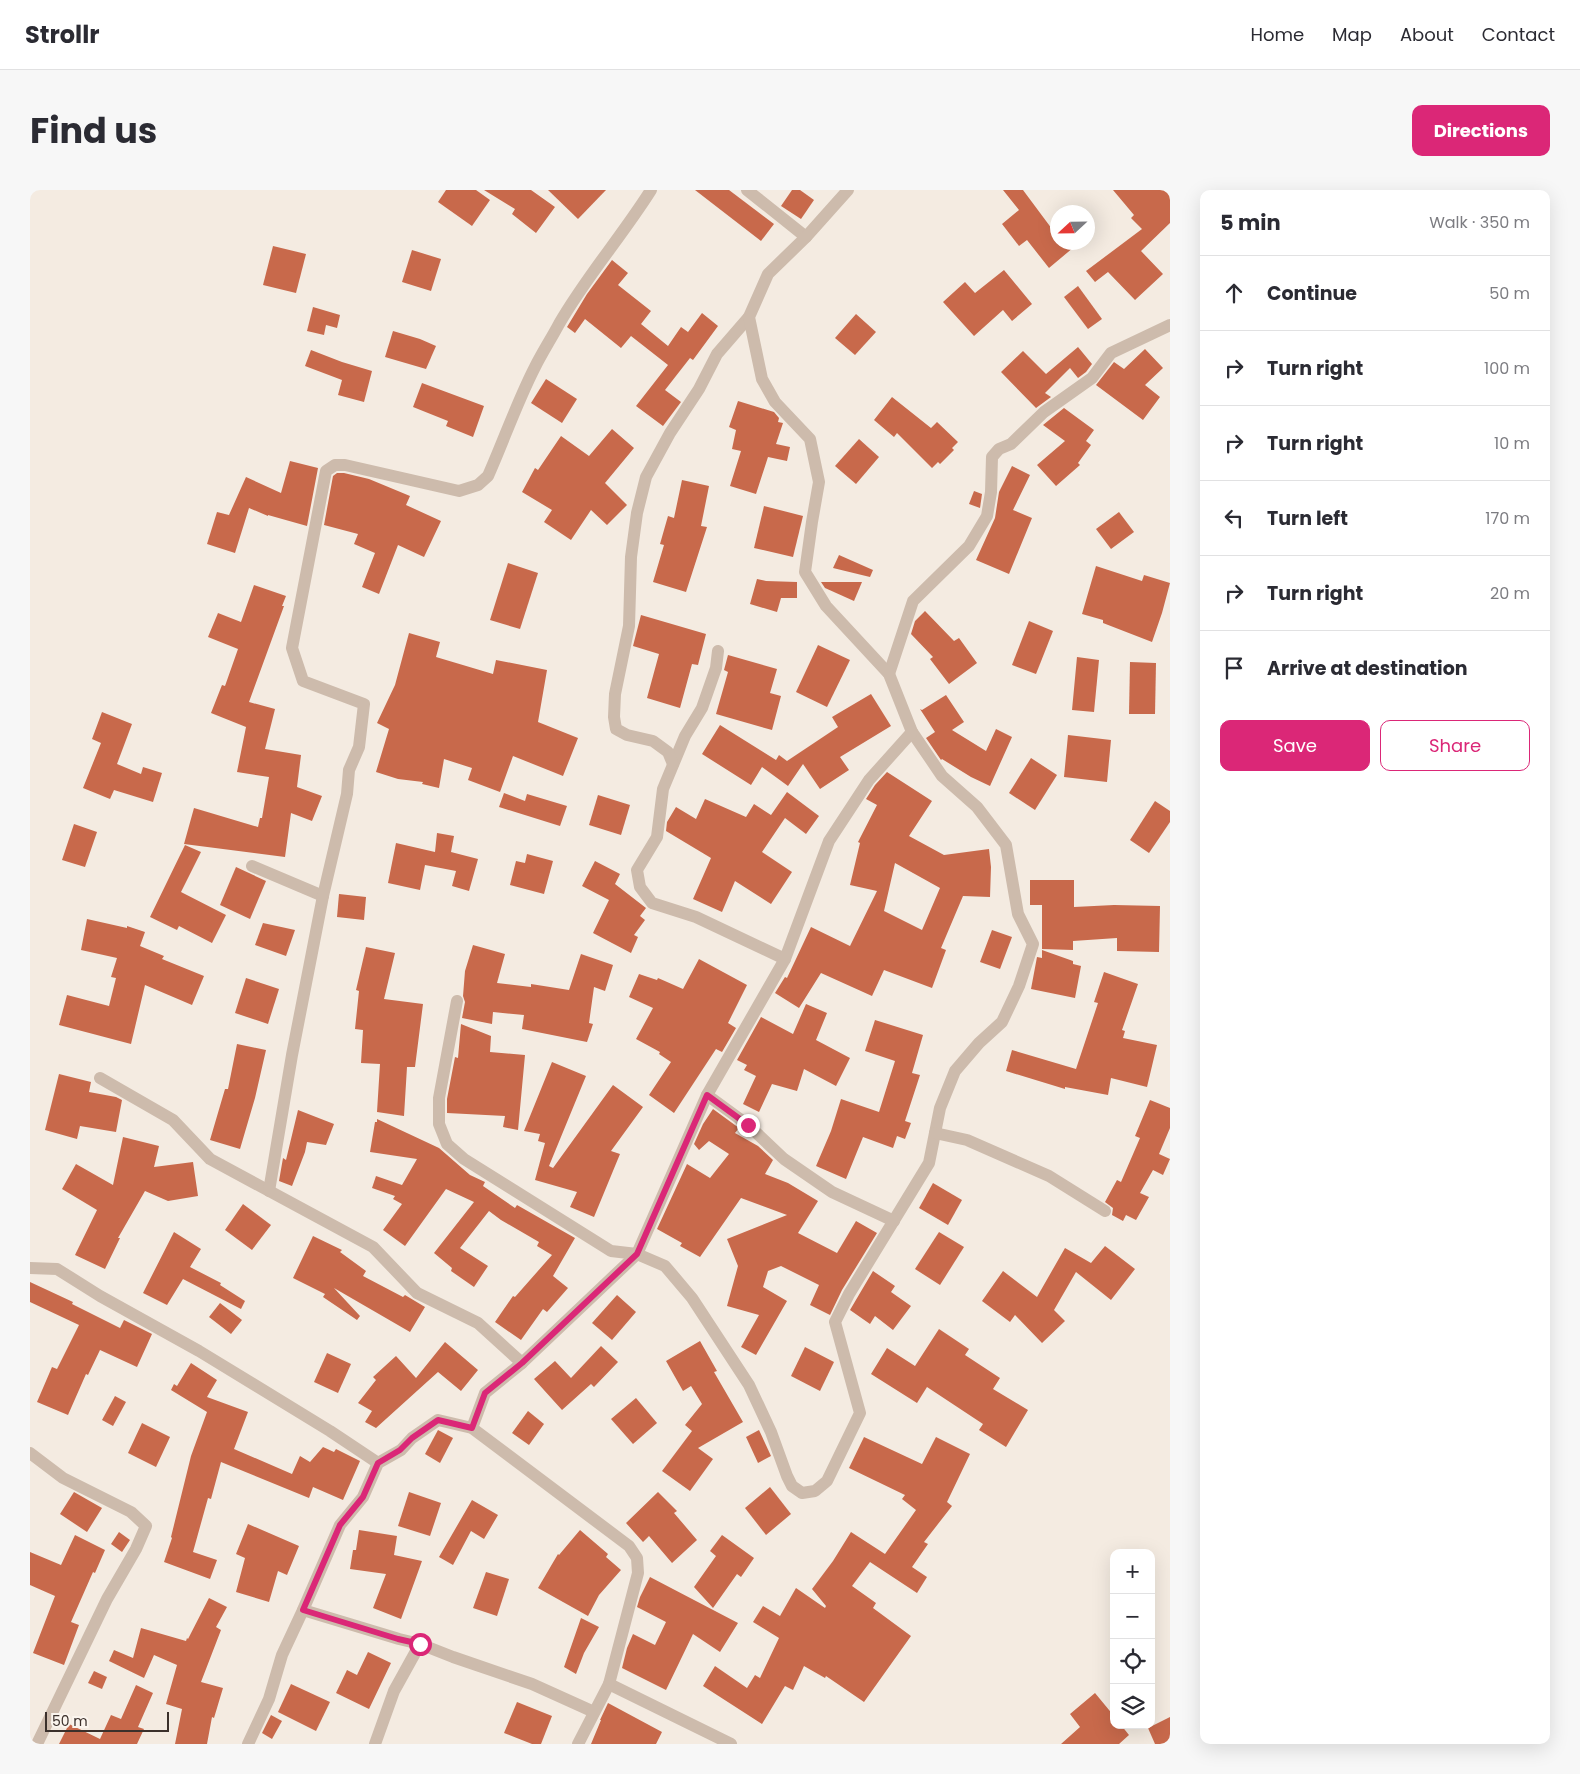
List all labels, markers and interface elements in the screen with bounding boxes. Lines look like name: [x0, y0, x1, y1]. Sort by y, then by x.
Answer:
text: Strollr: [25, 18, 100, 51]
text: Home: [1250, 22, 1304, 47]
text: Map: [1332, 22, 1372, 47]
text: About: [1400, 22, 1454, 47]
text: Contact: [1482, 22, 1555, 47]
button: Directions: [1412, 105, 1550, 156]
text: Find us: [30, 106, 157, 155]
north arrow: [1050, 205, 1095, 250]
text: 5 min: [1220, 208, 1281, 237]
text: Walk · 350 m: [1429, 211, 1530, 234]
icon: ahead: [1220, 279, 1248, 307]
text: Continue: [1267, 280, 1357, 307]
text: 50 m: [1489, 282, 1530, 305]
icon: right: [1220, 354, 1248, 382]
text: Turn right: [1267, 355, 1363, 382]
text: 100 m: [1484, 357, 1530, 380]
icon: right: [1220, 429, 1248, 457]
text: Turn right: [1267, 430, 1363, 457]
text: 10 m: [1494, 432, 1530, 455]
icon: left: [1220, 504, 1248, 532]
text: Turn left: [1267, 505, 1348, 532]
text: 170 m: [1485, 507, 1530, 530]
icon: right: [1220, 579, 1248, 607]
text: Turn right: [1267, 580, 1363, 607]
text: 20 m: [1490, 582, 1530, 605]
icon: arrive: [1220, 654, 1248, 682]
text: Arrive at destination: [1267, 655, 1468, 682]
button: Save: [1220, 720, 1370, 771]
button: Share: [1380, 720, 1530, 771]
route end: [737, 1114, 760, 1137]
map controls: [1110, 1549, 1155, 1729]
button: +: [1110, 1549, 1155, 1594]
button: −: [1110, 1594, 1155, 1639]
route start: [409, 1633, 432, 1656]
button: locate: [1110, 1639, 1155, 1684]
button: layers: [1110, 1684, 1155, 1729]
scale bar: [45, 1709, 169, 1732]
text: 50 m: [52, 1711, 88, 1731]

